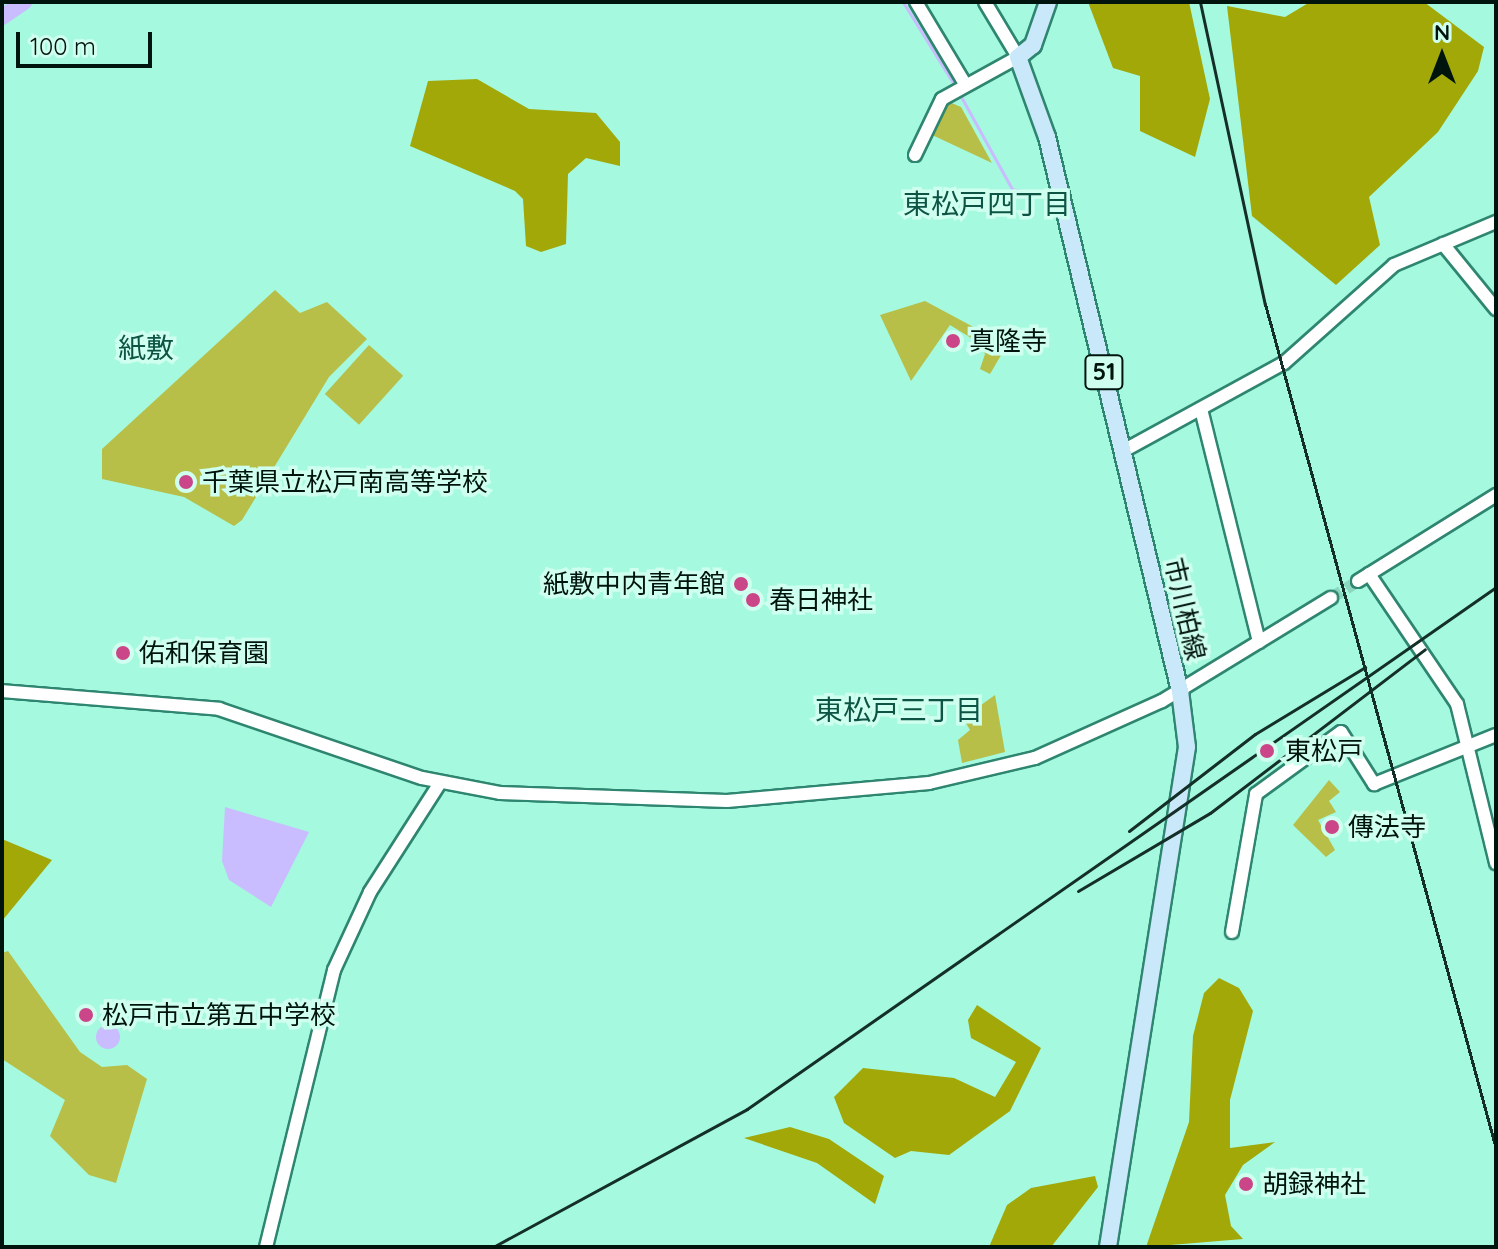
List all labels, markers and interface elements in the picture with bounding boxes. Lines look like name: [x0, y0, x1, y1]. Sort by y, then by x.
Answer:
scale bar: [20, 16, 156, 66]
north arrow: [1402, 16, 1482, 96]
text: N: [1434, 18, 1450, 46]
text: 100 m: [30, 31, 96, 61]
district label: 東松戸四丁目: [903, 187, 1071, 221]
place label: 真隆寺: [969, 325, 1047, 357]
district label: 紙敷: [118, 331, 174, 365]
marker: 真隆寺: [944, 332, 962, 350]
road number: 51: [1084, 352, 1124, 392]
place label: 千葉県立松戸南高等学校: [202, 466, 488, 498]
marker: 千葉県立松戸南高等学校: [177, 473, 195, 491]
street label: 市川柏線: [1158, 555, 1212, 663]
place label: 紙敷中内青年館: [543, 568, 725, 600]
marker: 紙敷中内青年館: [732, 575, 750, 593]
place label: 春日神社: [769, 584, 873, 616]
marker: 春日神社: [744, 591, 762, 609]
place label: 佑和保育園: [139, 637, 269, 669]
marker: 佑和保育園: [114, 644, 132, 662]
district label: 東松戸三丁目: [815, 693, 983, 727]
place label: 東松戸: [1285, 735, 1363, 767]
marker: 東松戸: [1256, 740, 1278, 762]
place label: 傳法寺: [1348, 811, 1426, 843]
marker: 傳法寺: [1323, 818, 1341, 836]
place label: 松戸市立第五中学校: [102, 999, 336, 1031]
marker: 松戸市立第五中学校: [77, 1006, 95, 1024]
place label: 胡録神社: [1262, 1168, 1366, 1200]
marker: 胡録神社: [1237, 1175, 1255, 1193]

